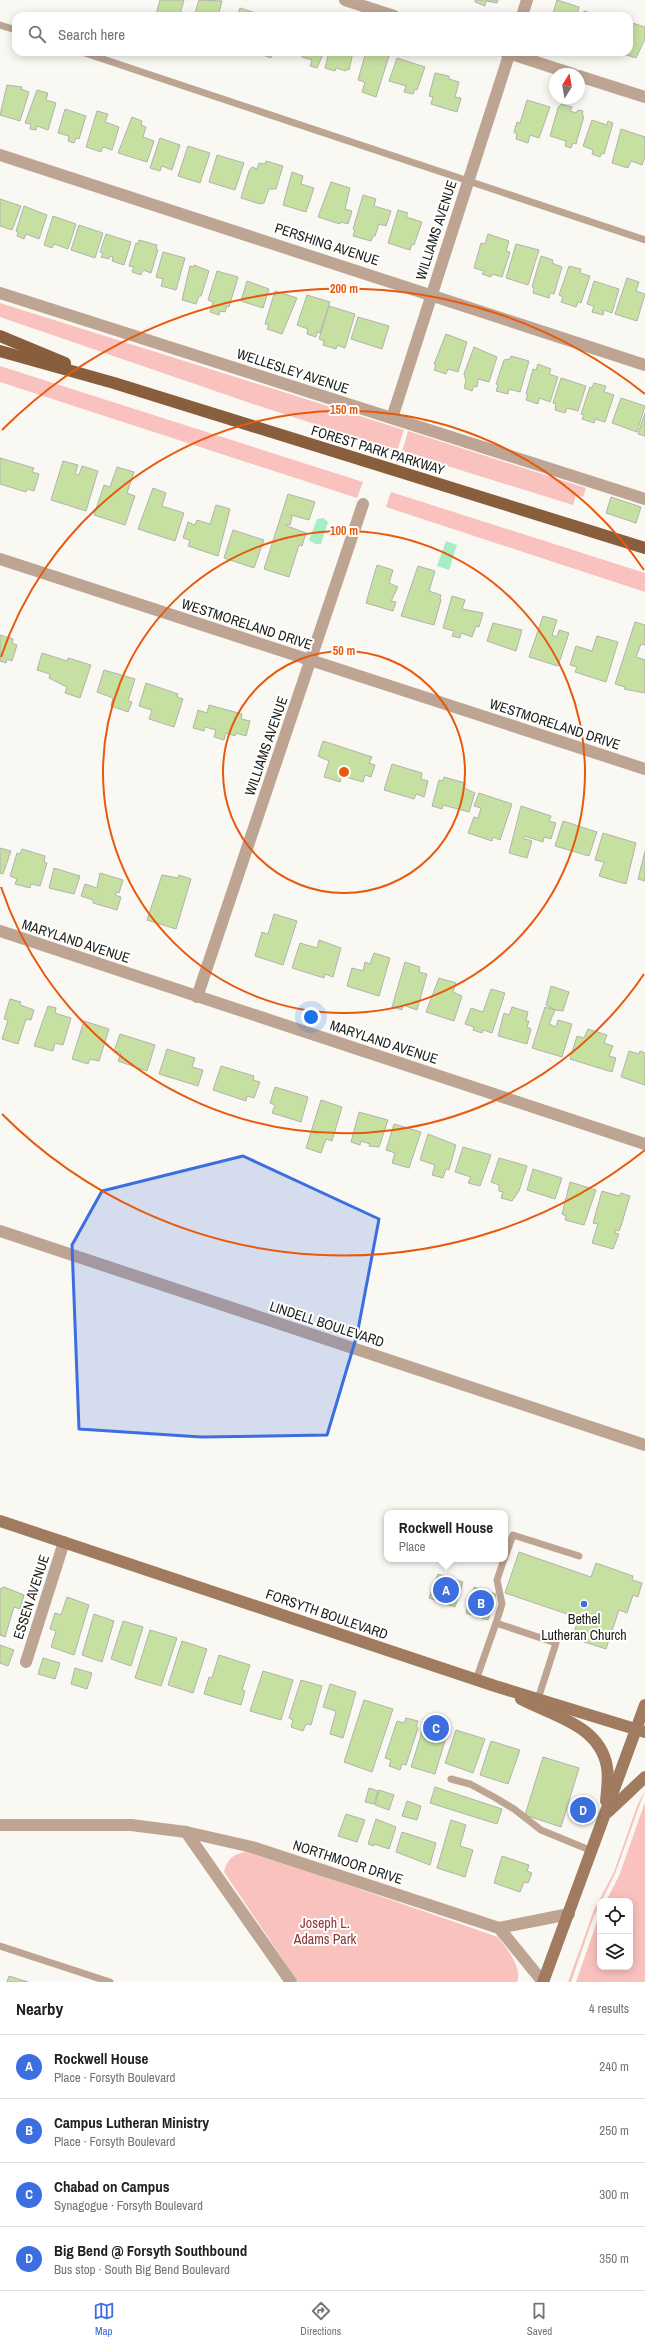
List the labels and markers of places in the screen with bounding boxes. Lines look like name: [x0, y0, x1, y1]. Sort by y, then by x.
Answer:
centre of rings: [337, 765, 351, 779]
pin: A: [433, 1575, 459, 1605]
pin: B: [468, 1588, 494, 1618]
marker: Bethel Lutheran Church: [579, 1599, 589, 1609]
place label: Bethel Lutheran Church: [541, 1610, 627, 1644]
pin: C: [423, 1713, 449, 1743]
pin: D: [570, 1795, 596, 1825]

